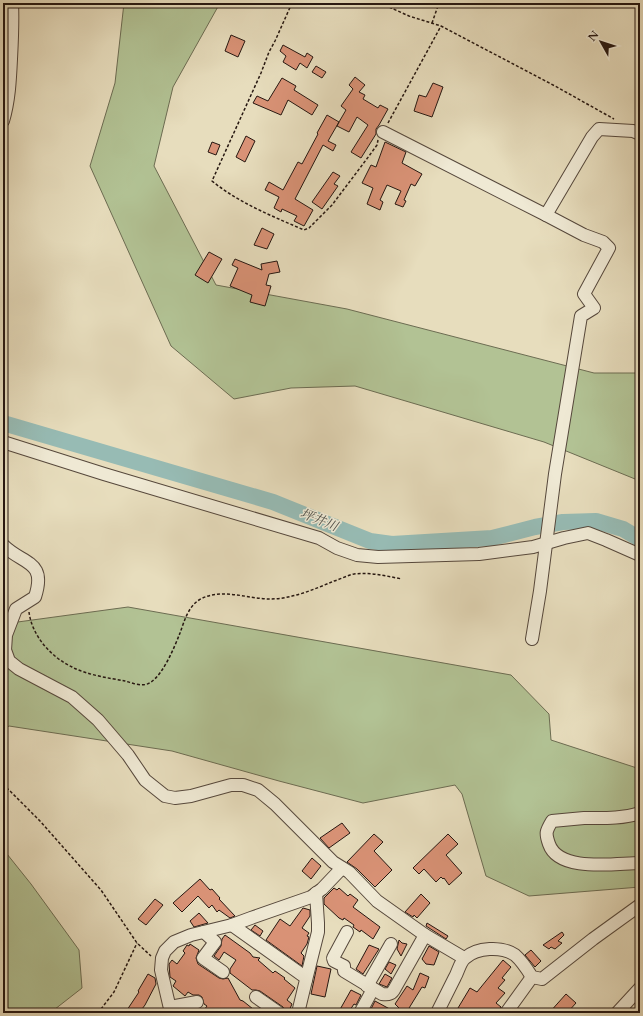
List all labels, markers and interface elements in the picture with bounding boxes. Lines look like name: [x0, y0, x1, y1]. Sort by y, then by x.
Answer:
north arrow: [581, 22, 621, 62]
text: N: [585, 27, 603, 44]
water label: 坪井川: [298, 504, 342, 536]

